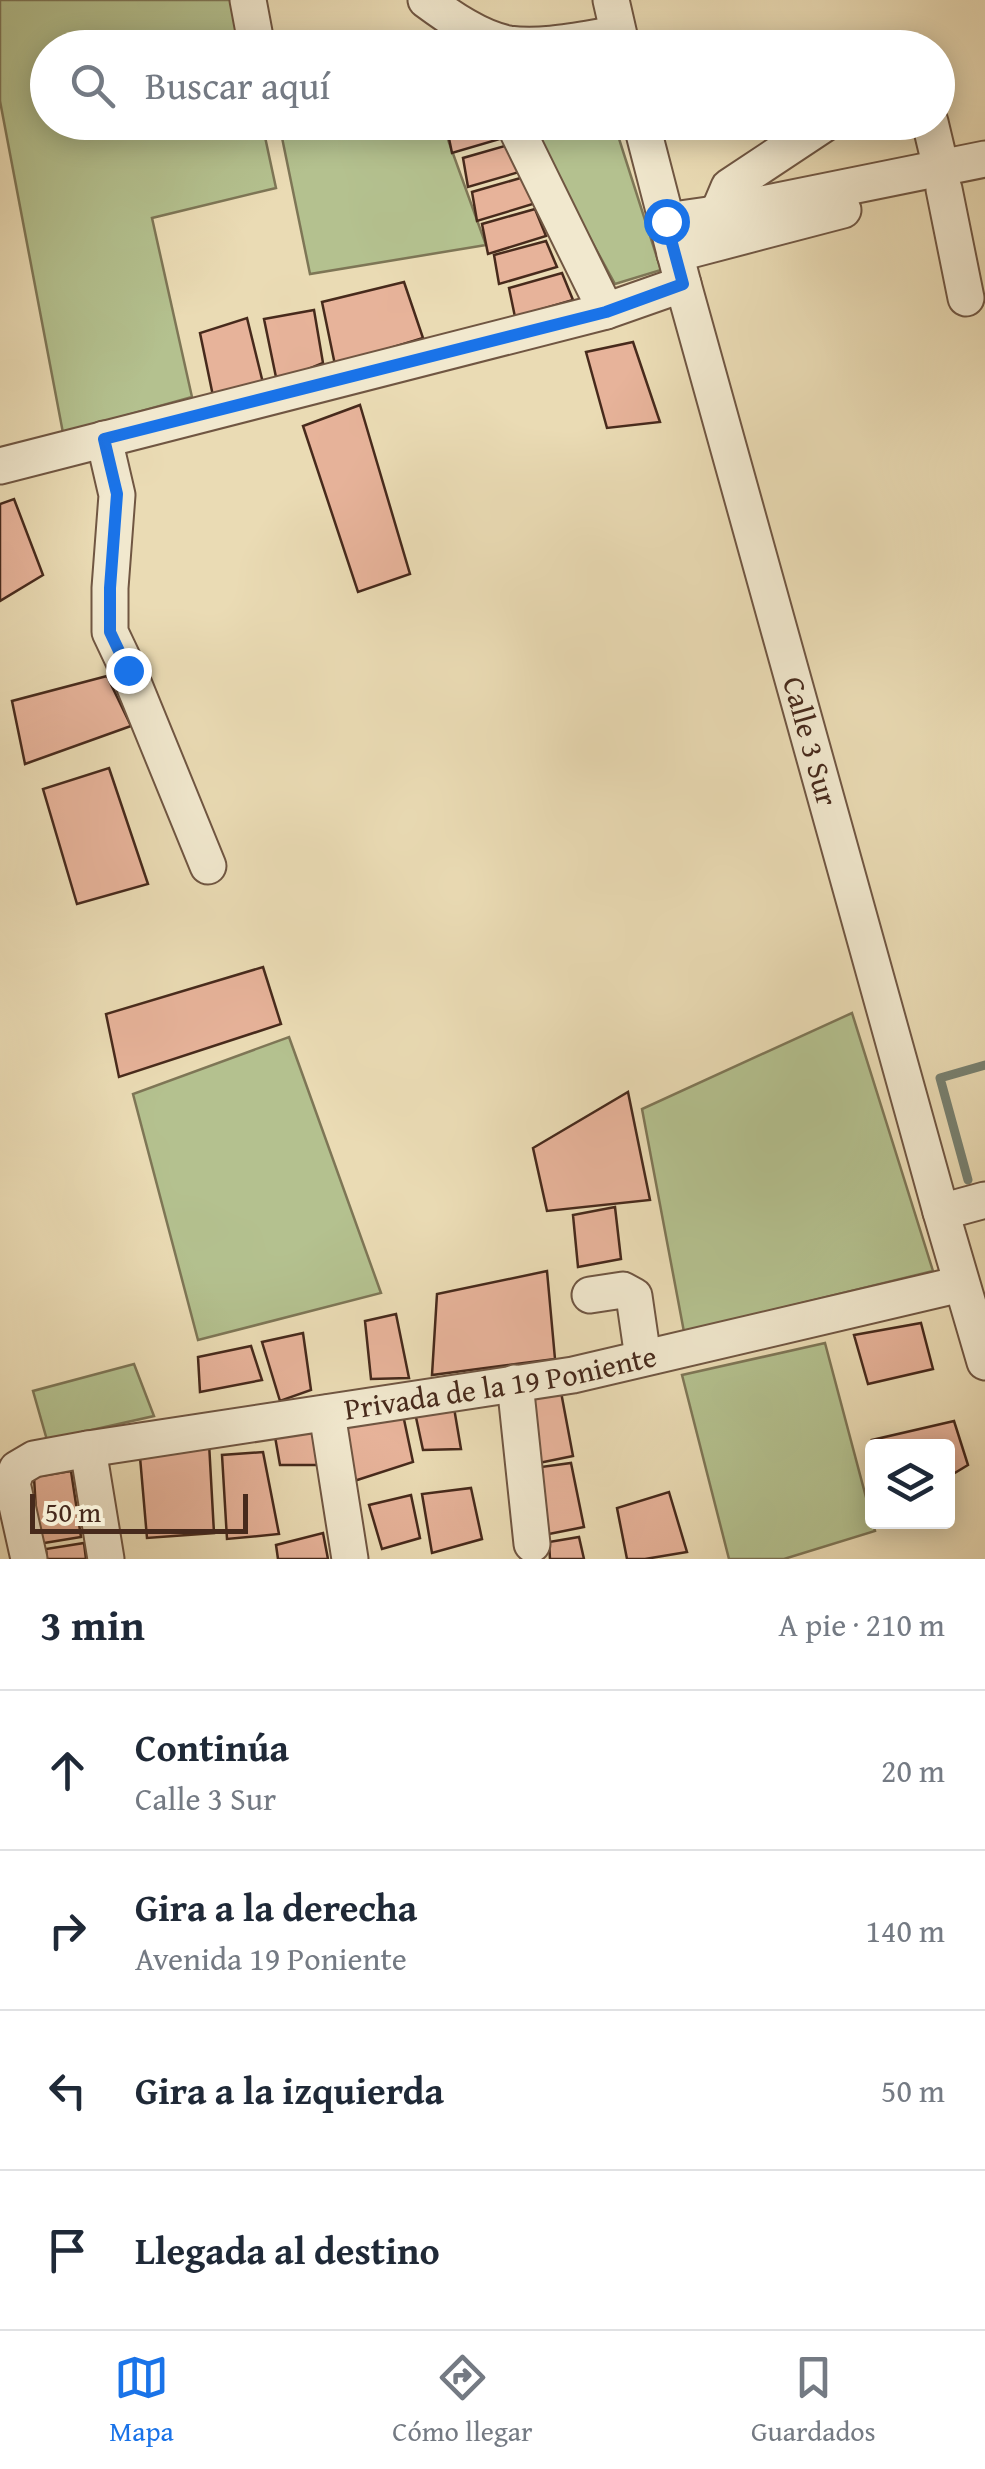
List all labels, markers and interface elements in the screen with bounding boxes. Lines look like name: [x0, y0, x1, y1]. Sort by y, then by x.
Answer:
search box: [30, 30, 955, 140]
text: Buscar aquí: [145, 57, 330, 113]
icon: search: [65, 58, 120, 113]
route start: [644, 199, 690, 245]
route end: [106, 648, 152, 694]
street label: Calle 3 Sur: [772, 671, 850, 811]
street label: Privada de la 19 Poniente: [341, 1333, 661, 1431]
map controls: [865, 1439, 955, 1529]
button: layers: [865, 1439, 955, 1529]
scale bar: [30, 1489, 248, 1534]
text: 50 m: [45, 1491, 101, 1532]
text: 3 min: [40, 1594, 145, 1655]
text: A pie · 210 m: [778, 1601, 945, 1648]
text: Continúa: [135, 1719, 289, 1775]
icon: ahead: [40, 1743, 95, 1798]
text: 20 m: [881, 1747, 945, 1794]
text: Calle 3 Sur: [135, 1775, 276, 1822]
text: Gira a la derecha: [135, 1879, 417, 1935]
icon: right: [40, 1903, 95, 1958]
text: 140 m: [866, 1907, 945, 1954]
text: Avenida 19 Poniente: [135, 1935, 407, 1982]
text: Gira a la izquierda: [135, 2062, 444, 2118]
icon: left: [40, 2063, 95, 2118]
text: 50 m: [881, 2067, 945, 2114]
text: Llegada al destino: [135, 2222, 440, 2278]
icon: arrive: [40, 2223, 95, 2278]
tab: Mapa: [109, 2350, 174, 2451]
tab: Cómo llegar: [392, 2350, 533, 2451]
tab: Guardados: [751, 2350, 876, 2451]

